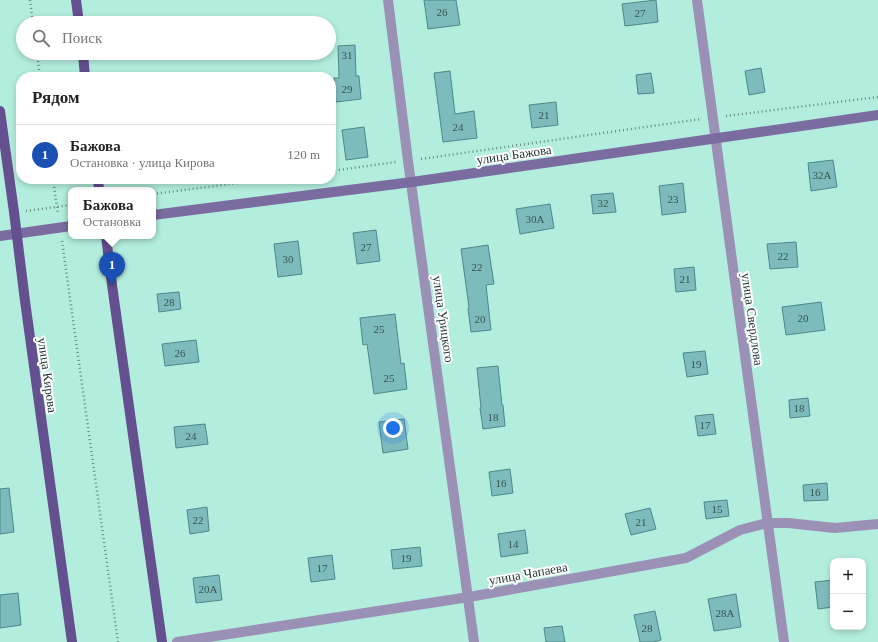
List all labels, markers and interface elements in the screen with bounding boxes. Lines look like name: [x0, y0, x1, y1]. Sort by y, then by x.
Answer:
house number: 26: [437, 6, 448, 18]
house number: 27: [635, 7, 646, 19]
search box: [16, 16, 336, 60]
icon: search: [30, 27, 52, 49]
text: Поиск: [62, 30, 102, 46]
house number: 31: [342, 49, 353, 61]
house number: 29: [342, 83, 353, 95]
text: Рядом: [32, 88, 80, 107]
house number: 21: [539, 109, 550, 121]
house number: 24: [453, 121, 464, 133]
text: Бажова: [70, 138, 121, 154]
street label: улица Бажова: [476, 142, 553, 167]
text: 1: [42, 147, 48, 162]
text: 120 m: [287, 147, 320, 162]
text: Остановка · улица Кирова: [70, 155, 215, 170]
house number: 32А: [813, 169, 832, 181]
popup: [68, 187, 156, 239]
house number: 23: [668, 193, 679, 205]
text: Бажова: [83, 197, 134, 213]
house number: 32: [598, 197, 609, 209]
house number: 30А: [526, 213, 545, 225]
text: Остановка: [83, 214, 141, 229]
house number: 27: [361, 241, 372, 253]
house number: 22: [778, 250, 789, 262]
pin: 1: [99, 252, 125, 285]
house number: 30: [283, 253, 294, 265]
house number: 22: [472, 261, 483, 273]
street label: улица Свердлова: [739, 272, 766, 367]
house number: 21: [680, 273, 691, 285]
street label: улица Урицкого: [430, 275, 457, 363]
house number: 28: [164, 296, 175, 308]
house number: 20: [798, 312, 809, 324]
house number: 20: [475, 313, 486, 325]
house number: 25: [374, 323, 385, 335]
street label: улица Кирова: [35, 337, 60, 414]
house number: 26: [175, 347, 186, 359]
house number: 19: [691, 358, 702, 370]
house number: 25: [384, 372, 395, 384]
house number: 18: [794, 402, 805, 414]
house number: 18: [488, 411, 499, 423]
your location: [383, 418, 403, 438]
house number: 17: [700, 419, 711, 431]
house number: 24: [186, 430, 197, 442]
house number: 16: [496, 477, 507, 489]
house number: 16: [810, 486, 821, 498]
house number: 15: [712, 503, 723, 515]
house number: 22: [193, 514, 204, 526]
house number: 21: [636, 516, 647, 528]
house number: 14: [508, 538, 519, 550]
house number: 19: [401, 552, 412, 564]
map controls: [830, 558, 866, 630]
button: +: [830, 558, 866, 594]
street label: улица Чапаева: [488, 559, 569, 588]
house number: 17: [317, 562, 328, 574]
house number: 20А: [199, 583, 218, 595]
button: −: [830, 594, 866, 630]
house number: 28А: [716, 607, 735, 619]
house number: 28: [642, 622, 653, 634]

